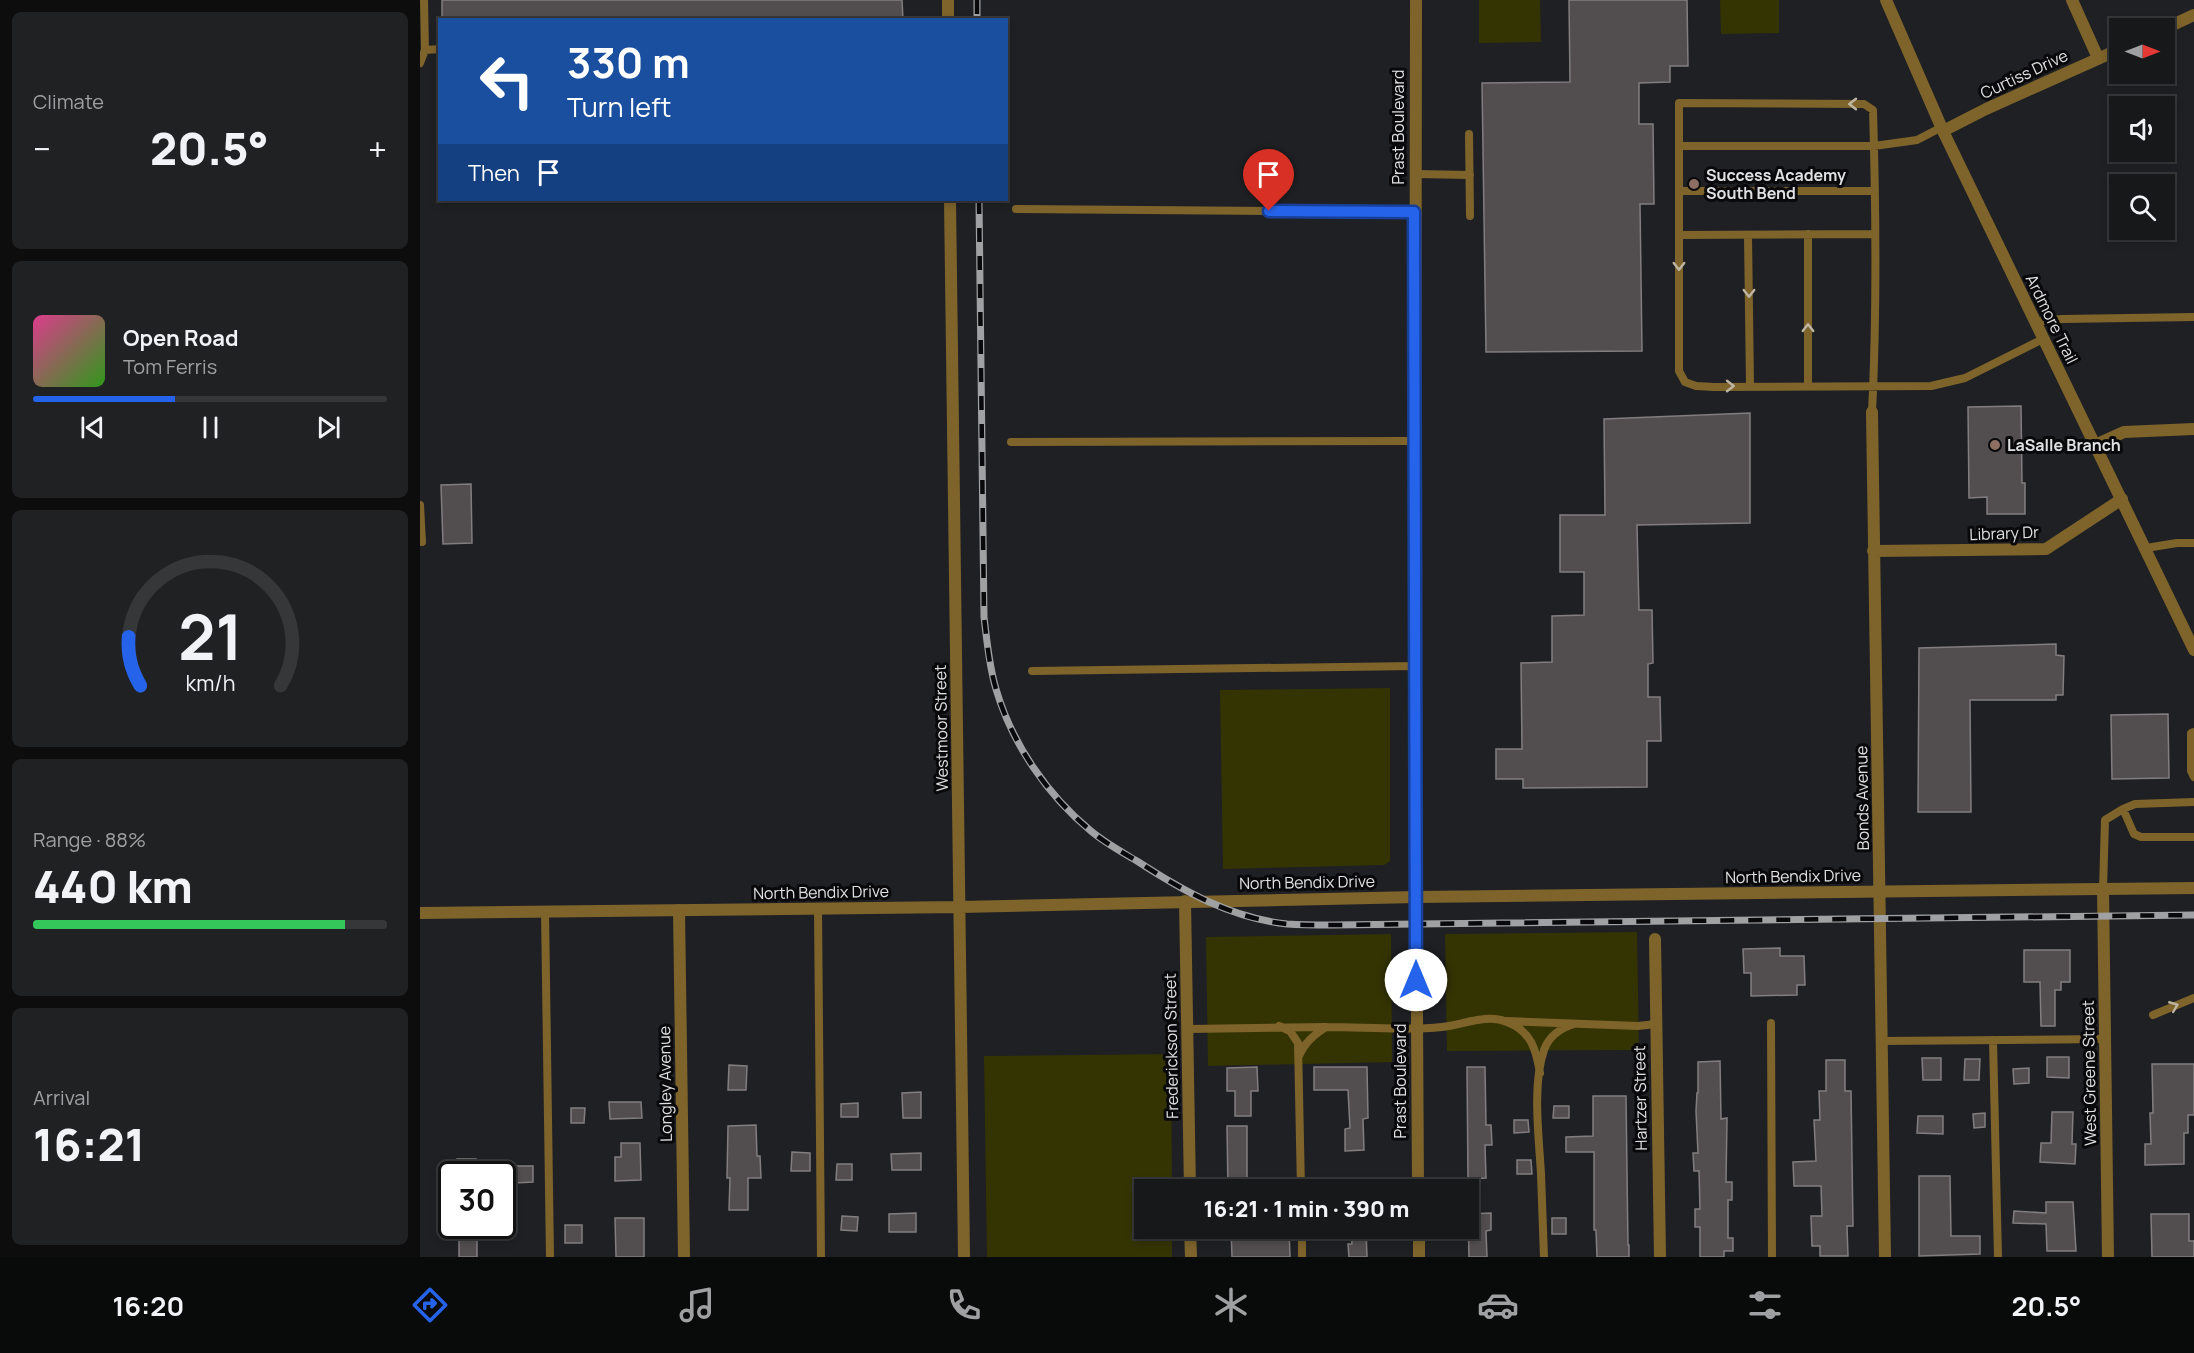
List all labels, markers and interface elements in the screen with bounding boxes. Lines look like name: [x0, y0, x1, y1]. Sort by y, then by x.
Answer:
north arrow: [2109, 18, 2175, 84]
map controls: [2109, 18, 2175, 240]
text: 330 m: [567, 33, 690, 91]
icon: left: [468, 42, 546, 120]
street label: Curtiss Drive: [1977, 44, 2071, 104]
street label: Prast Boulevard: [1387, 69, 1409, 185]
text: Climate: [33, 88, 104, 115]
text: Turn left: [567, 88, 671, 125]
button: sound: [2109, 96, 2175, 162]
one-way arrow: [1848, 98, 1857, 110]
text: 20.5°: [150, 117, 269, 179]
text: −: [33, 126, 51, 171]
text: +: [368, 126, 387, 171]
pin: [1243, 149, 1294, 211]
icon: arrive: [532, 156, 565, 189]
text: Then: [468, 158, 520, 188]
icon: arrive: [1252, 158, 1285, 191]
place label: Success Academy South Bend: [1706, 164, 1846, 204]
button: search: [2109, 174, 2175, 240]
marker: Success Academy South Bend: [1687, 177, 1701, 191]
one-way arrow: [1673, 262, 1685, 271]
street label: Ardmore Trail: [2021, 271, 2083, 367]
one-way arrow: [1743, 289, 1755, 298]
text: Open Road: [123, 323, 238, 353]
one-way arrow: [1802, 323, 1814, 332]
text: Tom Ferris: [123, 353, 217, 380]
one-way arrow: [1725, 380, 1734, 393]
icon: previous: [76, 411, 109, 444]
icon: pause: [194, 411, 227, 444]
icon: next: [312, 411, 345, 444]
place label: LaSalle Branch: [2007, 434, 2121, 456]
marker: LaSalle Branch: [1988, 438, 2002, 452]
street label: Library Dr: [1969, 521, 2039, 545]
text: 21: [178, 593, 242, 679]
street label: Westmoor Street: [929, 665, 953, 791]
text: km/h: [185, 668, 235, 697]
street label: Bonds Avenue: [1850, 746, 1874, 850]
text: Range · 88%: [33, 826, 146, 853]
text: 440 km: [33, 855, 193, 917]
street label: North Bendix Drive: [1725, 864, 1861, 888]
street label: North Bendix Drive: [1239, 870, 1375, 894]
street label: North Bendix Drive: [753, 880, 889, 904]
position arrow: [1384, 948, 1448, 1012]
street label: Frederickson Street: [1159, 973, 1183, 1119]
street label: West Greene Street: [2077, 1000, 2101, 1146]
one-way arrow: [2167, 1001, 2178, 1013]
street label: Prast Boulevard: [1389, 1023, 1411, 1139]
street label: Longley Avenue: [653, 1026, 677, 1142]
street label: Hartzer Street: [1628, 1045, 1652, 1151]
text: Arrival: [33, 1084, 90, 1111]
text: 16:21: [33, 1113, 145, 1175]
speed limit sign: 30: [438, 1161, 516, 1239]
text: 16:21 · 1 min · 390 m: [1204, 1194, 1409, 1224]
icon: directions: [409, 1284, 451, 1326]
icon: music: [676, 1284, 718, 1326]
icon: phone: [943, 1284, 985, 1326]
icon: climate: [1210, 1284, 1252, 1326]
icon: car: [1477, 1284, 1519, 1326]
icon: filters: [1744, 1284, 1786, 1326]
text: 16:20: [113, 1287, 184, 1324]
text: 20.5°: [2011, 1287, 2081, 1324]

